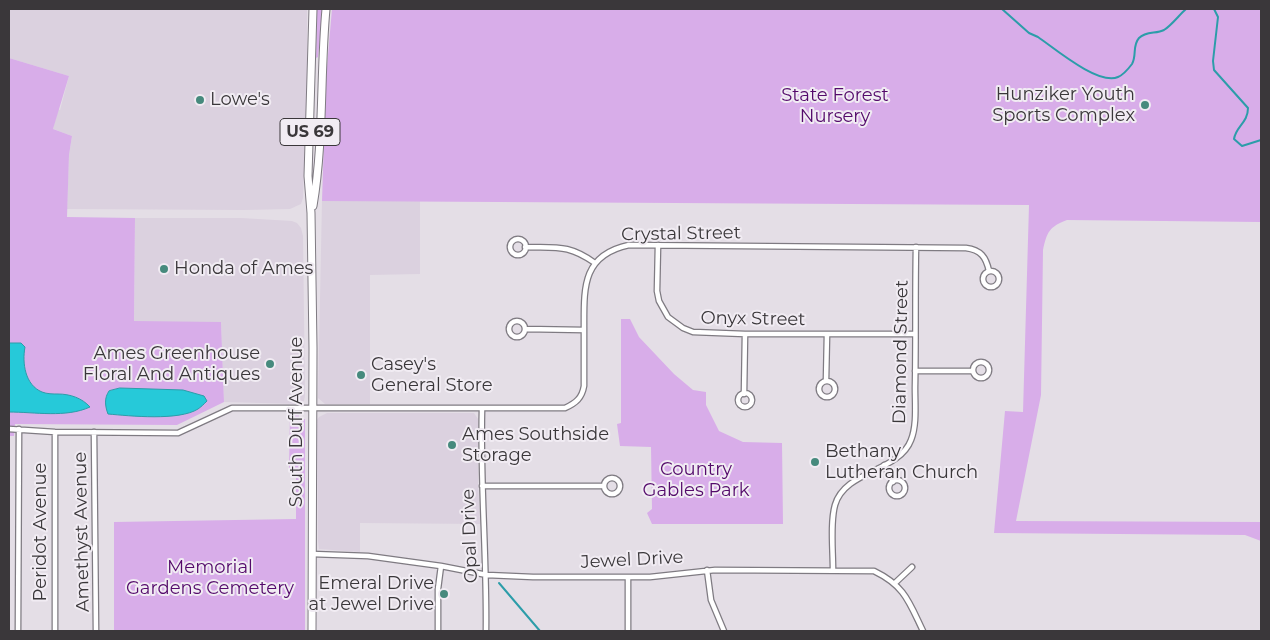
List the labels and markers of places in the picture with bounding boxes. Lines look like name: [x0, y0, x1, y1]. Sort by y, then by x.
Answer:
place label: Hunziker Youth Sports Complex: [992, 84, 1135, 126]
place label: Lowe's: [210, 89, 270, 111]
marker: Lowe's: [194, 94, 206, 106]
marker: Hunziker Youth Sports Complex: [1139, 99, 1151, 111]
place label: Honda of Ames: [174, 258, 313, 280]
marker: Honda of Ames: [158, 263, 170, 275]
place label: Ames Greenhouse Floral And Antiques: [83, 343, 260, 386]
place label: Casey's General Store: [371, 354, 493, 396]
marker: Ames Greenhouse Floral And Antiques: [264, 358, 276, 370]
marker: Casey's General Store: [355, 369, 367, 381]
place label: Ames Southside Storage: [462, 424, 609, 466]
marker: Ames Southside Storage: [446, 439, 458, 451]
place label: Bethany Lutheran Church: [825, 441, 978, 484]
marker: Bethany Lutheran Church: [809, 456, 821, 468]
place label: Emeral Drive at Jewel Drive: [309, 573, 434, 616]
marker: Emeral Drive at Jewel Drive: [438, 588, 450, 600]

